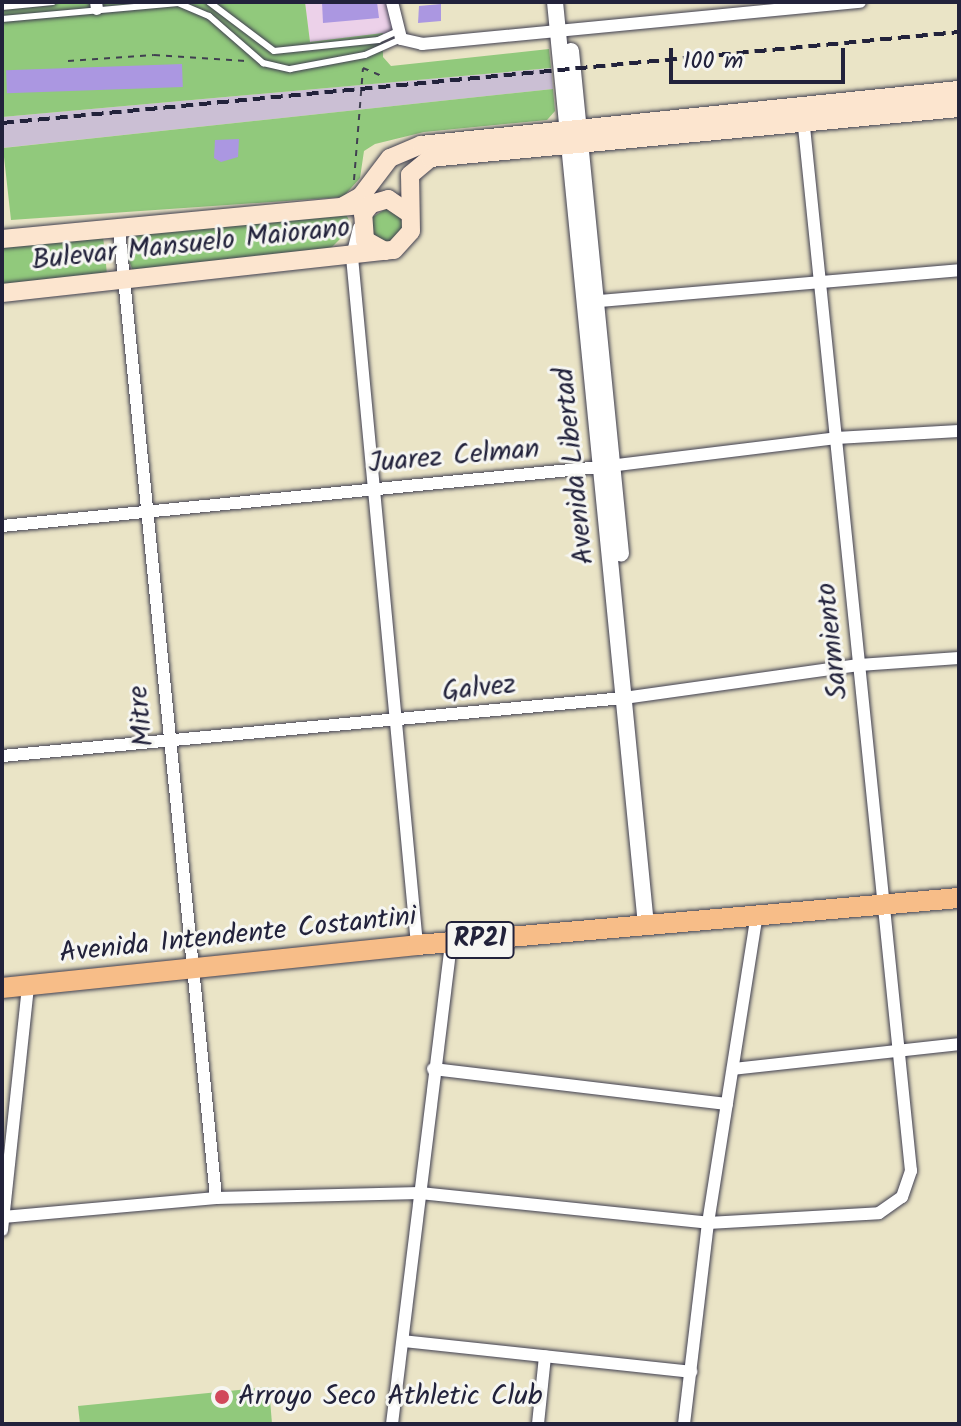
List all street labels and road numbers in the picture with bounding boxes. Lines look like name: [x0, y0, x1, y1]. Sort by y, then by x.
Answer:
street label: Bulevar Mansuelo Maiorano: [30, 212, 352, 278]
street label: Avenida Libertad: [548, 366, 602, 566]
street label: Juarez Celman: [367, 433, 541, 481]
street label: Sarmiento: [810, 581, 856, 701]
street label: Galvez: [441, 668, 517, 710]
street label: Mitre: [122, 684, 162, 748]
street label: Avenida Intendente Costantini: [58, 901, 418, 971]
road number: RP21: [444, 918, 516, 962]

